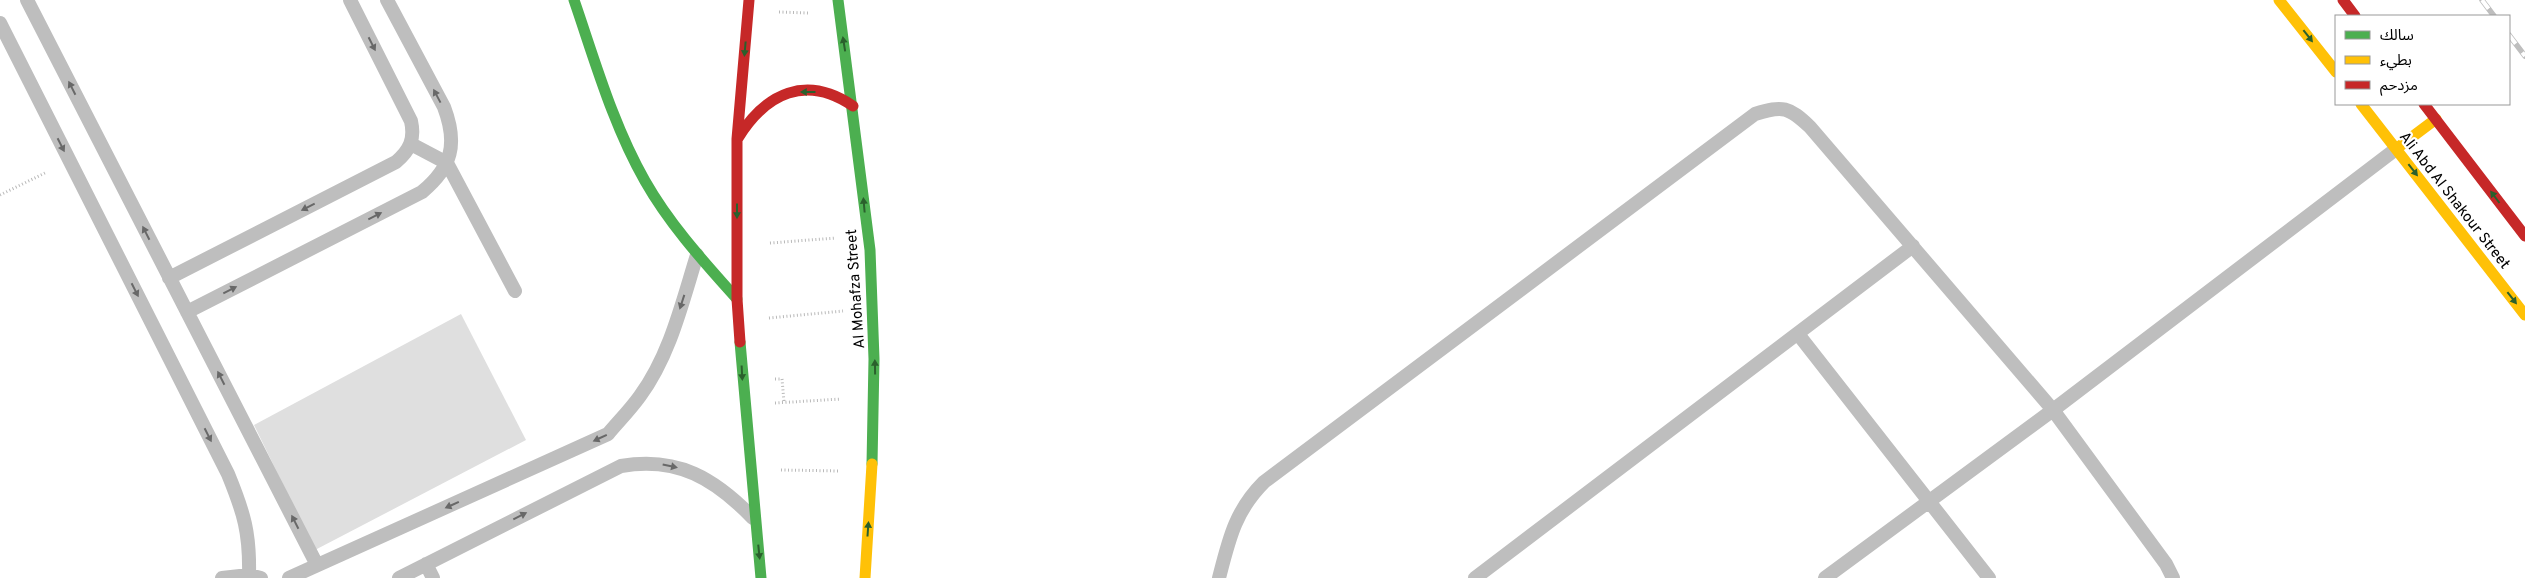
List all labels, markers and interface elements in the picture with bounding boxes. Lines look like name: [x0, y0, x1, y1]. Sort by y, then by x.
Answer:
legend: [2335, 15, 2510, 105]
text: سالك: [2380, 27, 2414, 46]
one-way arrow: [2302, 29, 2313, 42]
one-way arrow: [840, 35, 848, 51]
one-way arrow: [368, 36, 376, 51]
one-way arrow: [741, 41, 749, 57]
text: بطيء: [2380, 52, 2412, 71]
text: مزدحم: [2380, 77, 2418, 96]
one-way arrow: [68, 81, 76, 96]
one-way arrow: [433, 88, 441, 103]
one-way arrow: [800, 88, 816, 96]
street label: Ali Abd Al Shakour Street: [2394, 128, 2513, 273]
one-way arrow: [58, 138, 66, 152]
one-way arrow: [2407, 163, 2418, 176]
one-way arrow: [2490, 191, 2501, 204]
one-way arrow: [860, 197, 868, 213]
one-way arrow: [301, 203, 315, 211]
one-way arrow: [733, 203, 741, 219]
one-way arrow: [368, 212, 382, 220]
one-way arrow: [142, 226, 150, 240]
street label: Al Mohafza Street: [843, 228, 870, 349]
one-way arrow: [131, 283, 139, 297]
one-way arrow: [223, 286, 237, 294]
one-way arrow: [2506, 291, 2517, 304]
one-way arrow: [678, 294, 686, 309]
one-way arrow: [871, 359, 879, 375]
one-way arrow: [738, 365, 746, 381]
one-way arrow: [217, 370, 225, 385]
one-way arrow: [204, 428, 212, 442]
one-way arrow: [593, 434, 607, 442]
one-way arrow: [662, 462, 677, 470]
one-way arrow: [445, 501, 459, 509]
one-way arrow: [513, 512, 527, 520]
one-way arrow: [291, 515, 299, 529]
one-way arrow: [864, 521, 872, 537]
one-way arrow: [755, 545, 763, 561]

